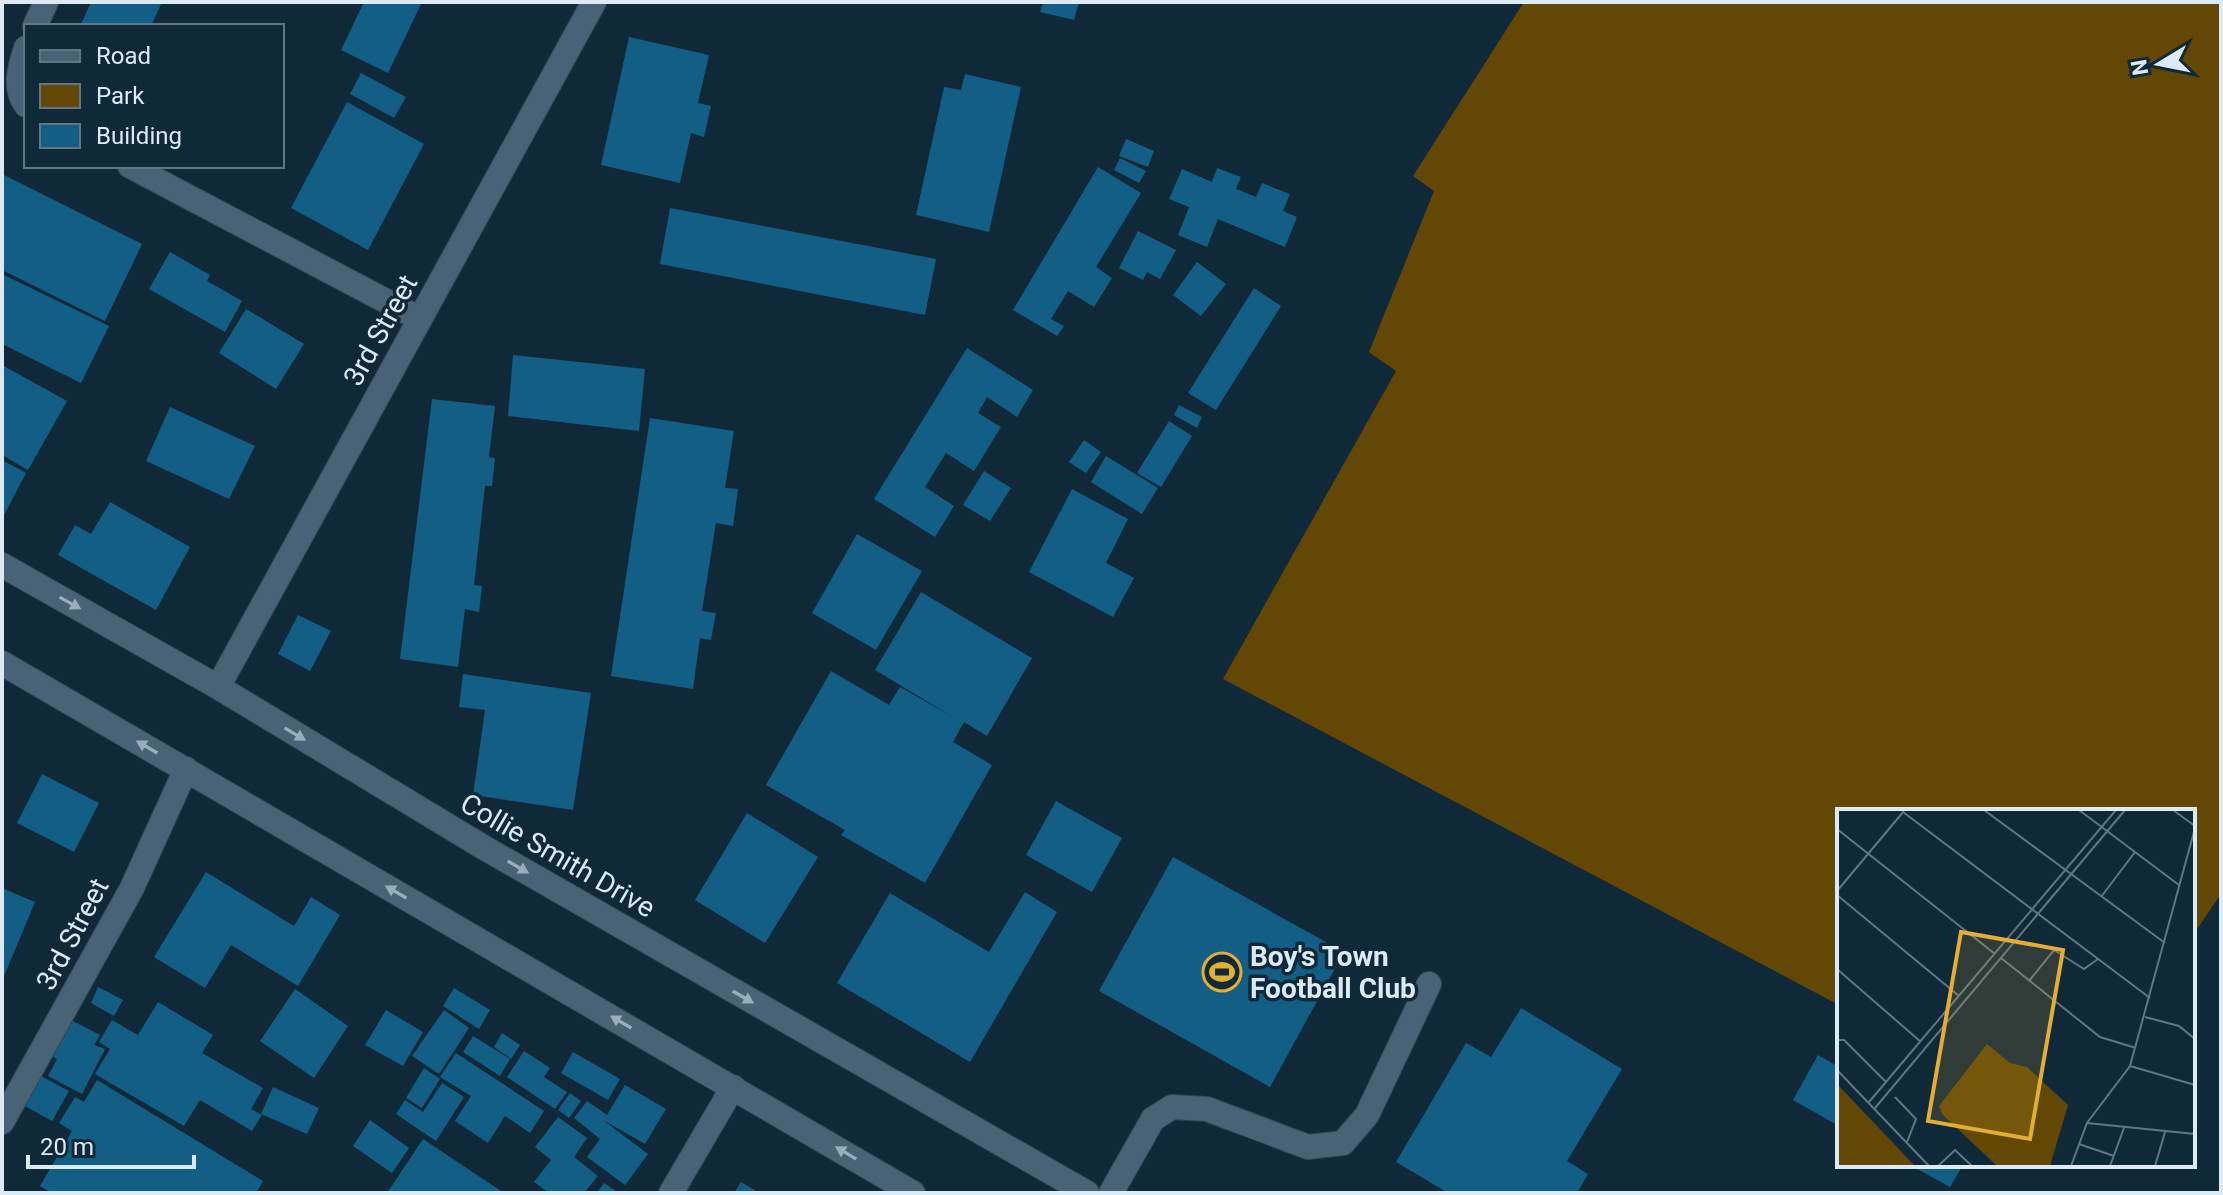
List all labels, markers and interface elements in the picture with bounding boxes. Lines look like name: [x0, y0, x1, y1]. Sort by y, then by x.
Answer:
legend: [24, 24, 284, 168]
north arrow: [2119, 24, 2199, 104]
text: Road: [96, 42, 151, 70]
text: N: [2126, 58, 2153, 77]
text: Park: [96, 82, 145, 110]
text: Building: [96, 122, 182, 150]
street label: 3rd Street: [337, 269, 424, 391]
one-way arrow: [59, 596, 81, 610]
one-way arrow: [284, 726, 306, 740]
one-way arrow: [136, 740, 158, 754]
street label: Collie Smith Drive: [455, 786, 661, 924]
inset map: [1837, 809, 2195, 1167]
one-way arrow: [507, 860, 529, 874]
street label: 3rd Street: [29, 873, 116, 996]
one-way arrow: [385, 885, 408, 899]
place label: Boy's Town Football Club: [1250, 940, 1416, 1005]
sports icon: Boy's Town Football Club: [1201, 951, 1243, 993]
one-way arrow: [732, 990, 754, 1004]
one-way arrow: [610, 1015, 633, 1029]
scale bar: [28, 1119, 194, 1169]
text: 20 m: [40, 1133, 94, 1161]
one-way arrow: [835, 1146, 857, 1160]

